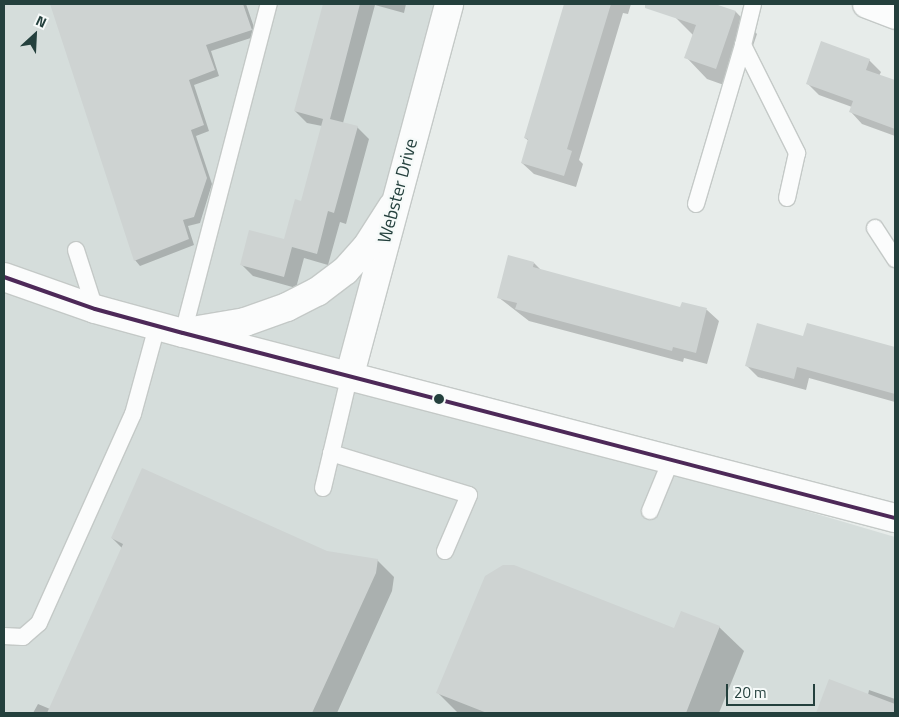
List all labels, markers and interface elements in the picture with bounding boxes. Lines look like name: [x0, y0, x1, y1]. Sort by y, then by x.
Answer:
text: N: [33, 9, 50, 33]
north arrow: [10, 10, 60, 60]
street label: Webster Drive: [374, 136, 422, 246]
unlabelled marker: [434, 394, 444, 404]
scale bar: [729, 674, 818, 706]
text: 20 m: [734, 681, 767, 704]

